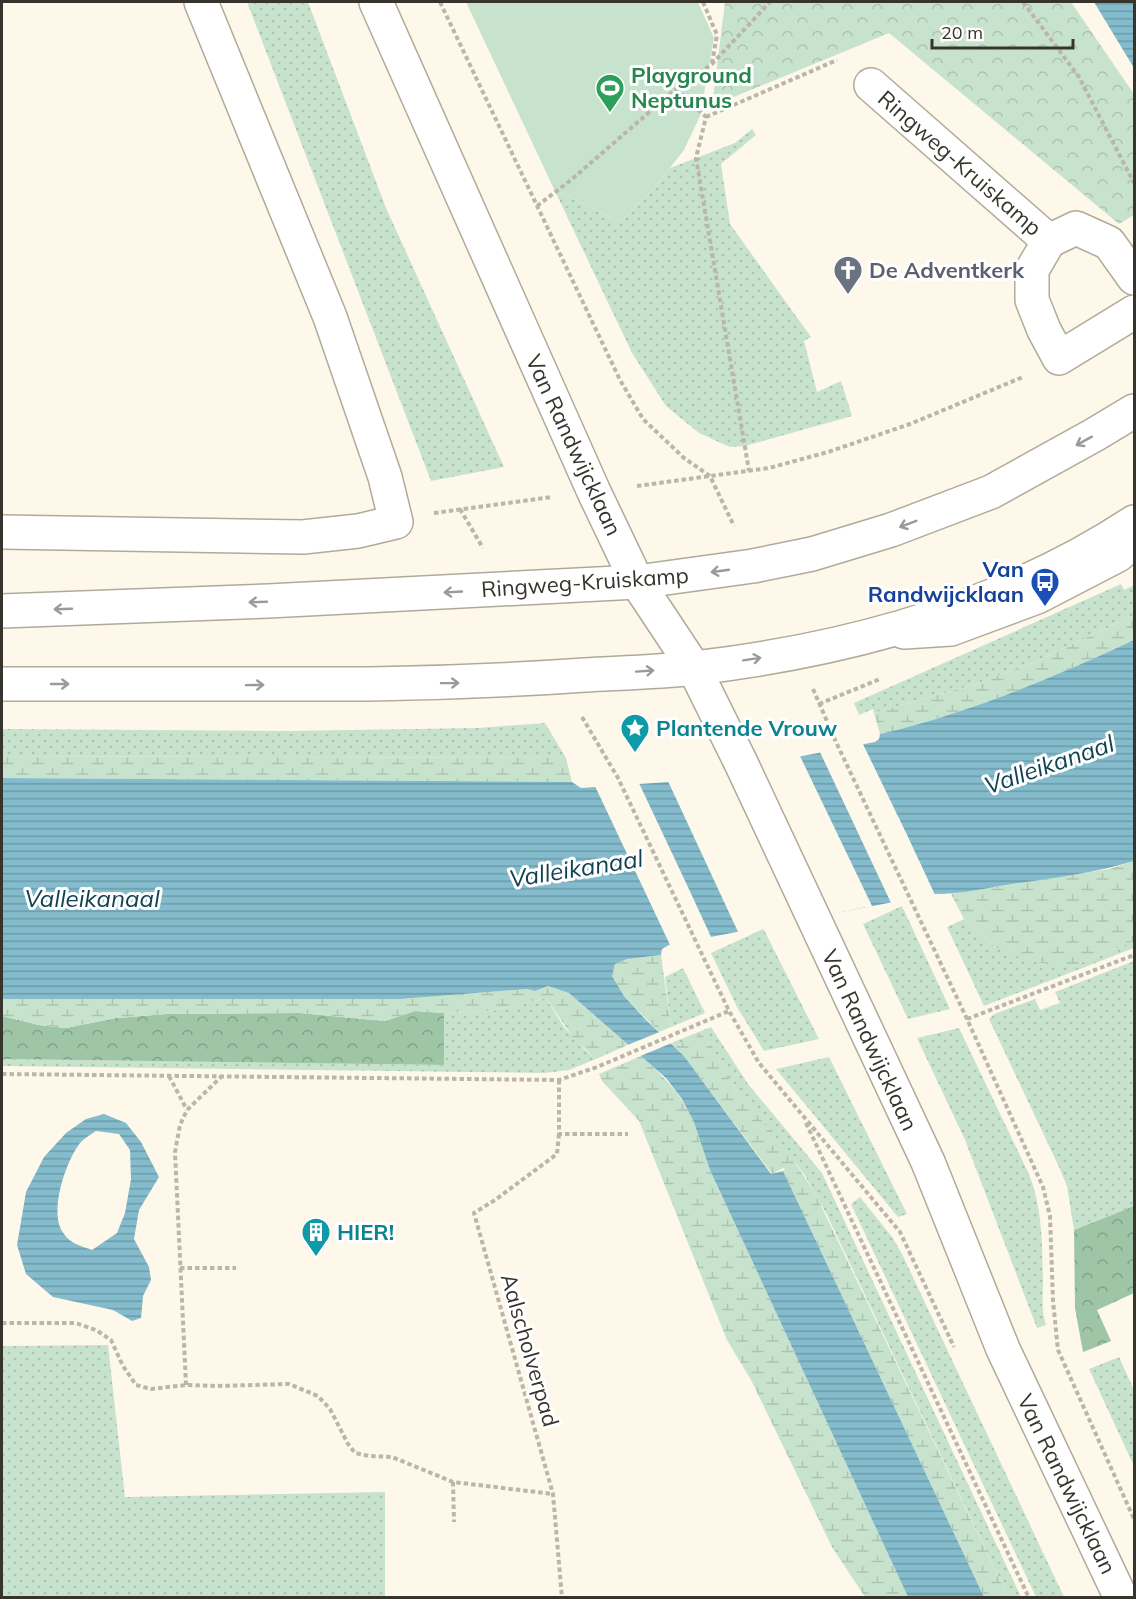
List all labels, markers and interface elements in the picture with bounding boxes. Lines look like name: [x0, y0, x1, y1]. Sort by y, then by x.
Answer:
scale bar: [932, 12, 1073, 50]
text: 20 m: [941, 21, 983, 44]
place label: Playground Neptunus: [631, 61, 752, 114]
sports icon: Playground Neptunus: [594, 72, 626, 114]
street label: Ringweg-Kruiskamp: [872, 84, 1048, 242]
church icon: De Adventkerk: [832, 254, 864, 296]
place label: De Adventkerk: [869, 256, 1025, 284]
street label: Van Randwijcklaan: [520, 350, 628, 540]
one-way arrow: [1076, 436, 1094, 447]
one-way arrow: [900, 519, 918, 530]
place label: Van Randwijcklaan: [868, 555, 1024, 608]
street label: Ringweg-Kruiskamp: [480, 561, 690, 603]
one-way arrow: [710, 565, 730, 576]
bus stop icon: Van Randwijcklaan: [1029, 566, 1061, 608]
one-way arrow: [444, 586, 464, 597]
one-way arrow: [249, 596, 269, 607]
one-way arrow: [54, 603, 74, 615]
one-way arrow: [741, 654, 761, 665]
one-way arrow: [634, 665, 654, 676]
one-way arrow: [439, 677, 459, 689]
one-way arrow: [49, 678, 69, 690]
one-way arrow: [244, 679, 264, 691]
place icon: Plantende Vrouw: [619, 712, 651, 754]
place label: Plantende Vrouw: [656, 714, 838, 742]
water label: Valleikanaal: [980, 728, 1118, 800]
water label: Valleikanaal: [507, 843, 645, 893]
water label: Valleikanaal: [24, 883, 160, 913]
street label: Van Randwijcklaan: [816, 945, 924, 1135]
building icon: HIER!: [300, 1216, 332, 1258]
place label: HIER!: [337, 1218, 394, 1246]
street label: Aalscholverpad: [495, 1270, 565, 1430]
street label: Van Randwijcklaan: [1011, 1389, 1123, 1579]

